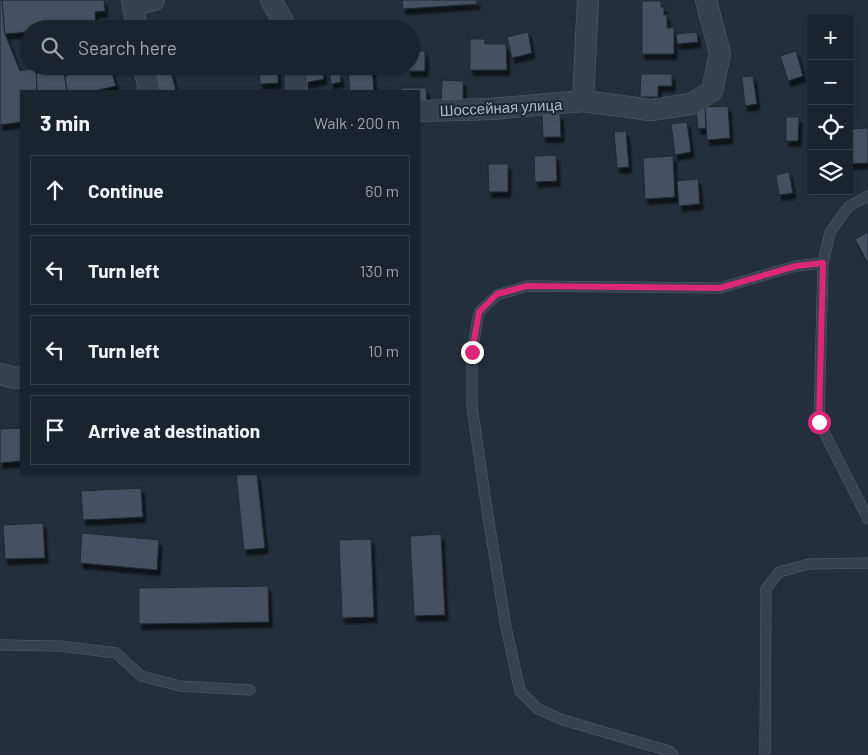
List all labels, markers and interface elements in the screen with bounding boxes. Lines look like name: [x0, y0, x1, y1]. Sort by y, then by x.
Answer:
map controls: [808, 15, 853, 195]
button: +: [808, 15, 853, 60]
search box: [20, 20, 420, 75]
icon: search: [38, 34, 66, 62]
text: Search here: [78, 36, 177, 59]
button: −: [808, 60, 853, 105]
street label: Шоссейная улица: [439, 95, 563, 119]
button: locate: [808, 105, 853, 150]
text: 3 min: [40, 110, 90, 135]
text: Walk · 200 m: [314, 113, 400, 132]
button: layers: [808, 150, 853, 195]
icon: ahead: [41, 176, 69, 204]
text: Continue: [88, 179, 164, 202]
text: 60 m: [365, 181, 399, 200]
icon: left: [41, 256, 69, 284]
text: Turn left: [88, 259, 159, 282]
text: 130 m: [360, 261, 399, 280]
icon: left: [41, 336, 69, 364]
text: Turn left: [88, 339, 159, 362]
text: 10 m: [368, 341, 399, 360]
route end: [461, 341, 484, 364]
route start: [808, 411, 831, 434]
icon: arrive: [41, 416, 69, 444]
text: Arrive at destination: [88, 419, 260, 442]

